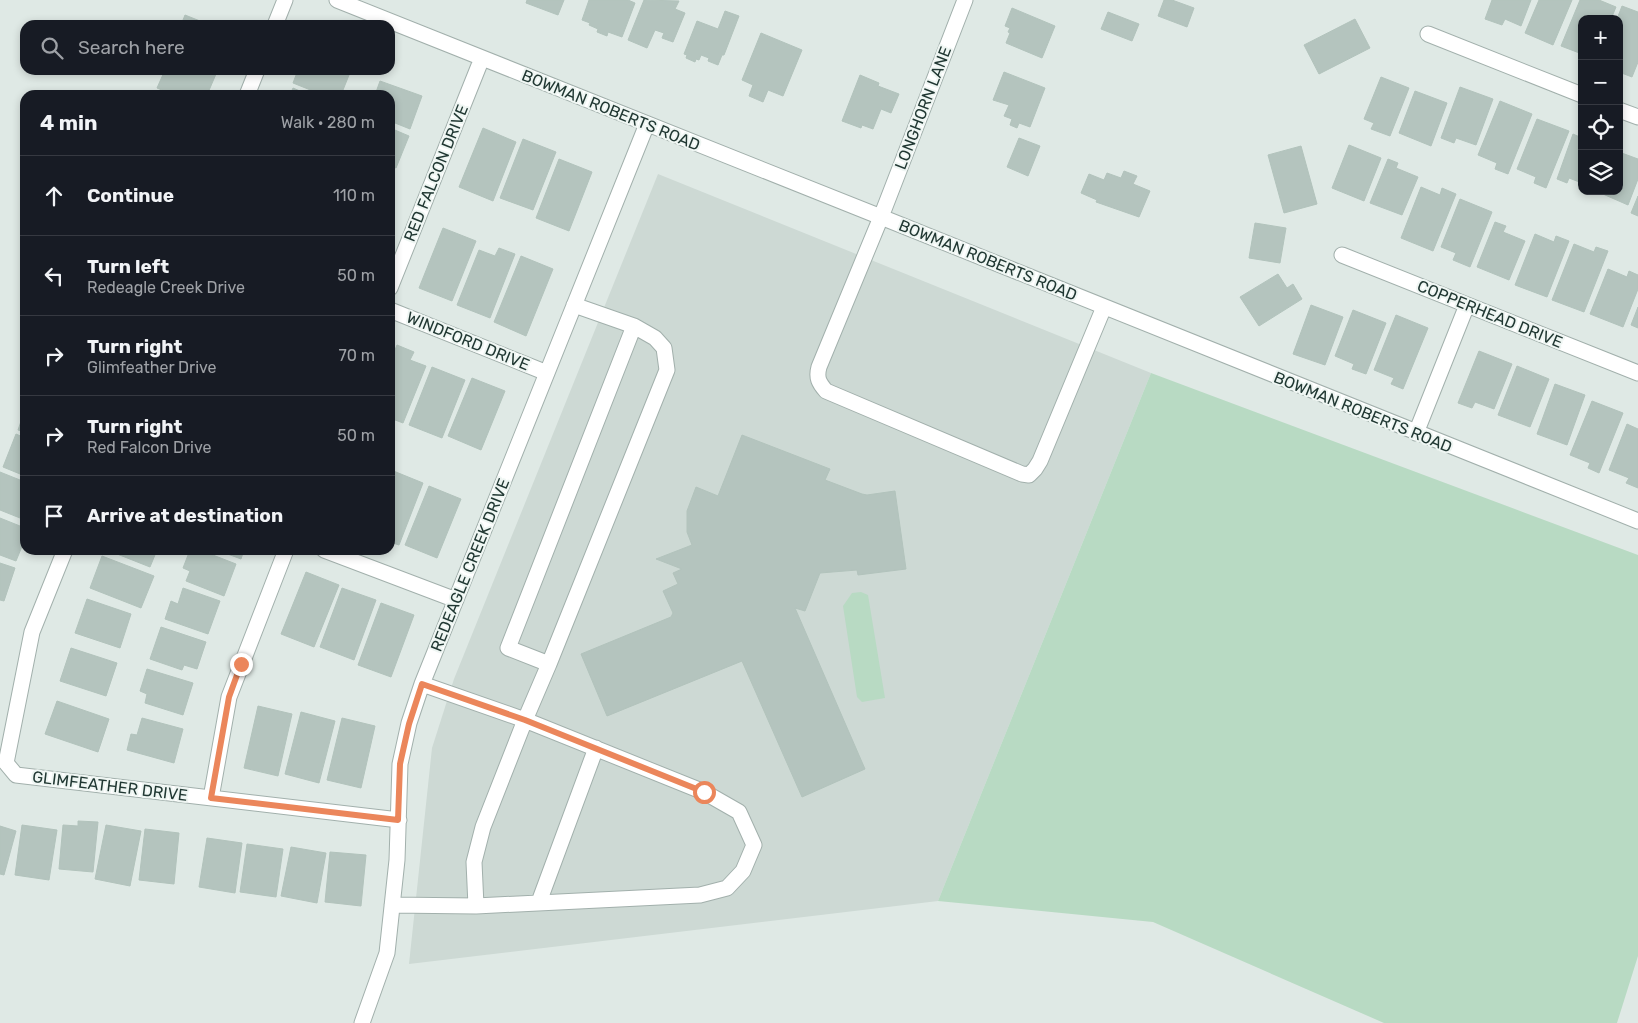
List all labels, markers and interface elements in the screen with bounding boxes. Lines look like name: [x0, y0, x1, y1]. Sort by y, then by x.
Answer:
map controls: [1578, 15, 1623, 195]
button: +: [1578, 15, 1623, 60]
search box: [20, 20, 395, 75]
icon: search: [38, 34, 66, 62]
text: Search here: [78, 36, 185, 59]
street label: LONGHORN LANE: [891, 44, 955, 172]
button: −: [1578, 60, 1623, 105]
street label: BOWMAN ROBERTS ROAD: [519, 65, 703, 155]
street label: RED FALCON DRIVE: [400, 102, 472, 244]
button: locate: [1578, 105, 1623, 150]
text: 4 min: [40, 110, 98, 135]
text: Walk · 280 m: [281, 113, 375, 132]
button: layers: [1578, 150, 1623, 195]
icon: ahead: [40, 182, 68, 210]
text: Continue: [87, 184, 174, 207]
text: 110 m: [333, 186, 375, 205]
street label: BOWMAN ROBERTS ROAD: [896, 215, 1080, 305]
text: Turn left: [87, 255, 169, 278]
icon: left: [40, 262, 68, 290]
text: 50 m: [337, 266, 375, 285]
street label: COPPERHEAD DRIVE: [1415, 276, 1565, 352]
text: Redeagle Creek Drive: [87, 278, 245, 297]
street label: WINDFORD DRIVE: [404, 308, 532, 374]
text: Turn right: [87, 335, 182, 358]
icon: right: [40, 342, 68, 370]
text: 70 m: [338, 346, 375, 365]
text: Glimfeather Drive: [87, 358, 217, 377]
street label: BOWMAN ROBERTS ROAD: [1271, 367, 1455, 457]
text: Turn right: [87, 415, 182, 438]
icon: right: [40, 422, 68, 450]
text: 50 m: [337, 426, 375, 445]
text: Red Falcon Drive: [87, 438, 212, 457]
street label: REDEAGLE CREEK DRIVE: [427, 476, 513, 654]
icon: arrive: [40, 502, 68, 530]
text: Arrive at destination: [87, 504, 283, 527]
route end: [230, 653, 253, 676]
street label: GLIMFEATHER DRIVE: [31, 767, 189, 805]
route start: [693, 781, 716, 804]

